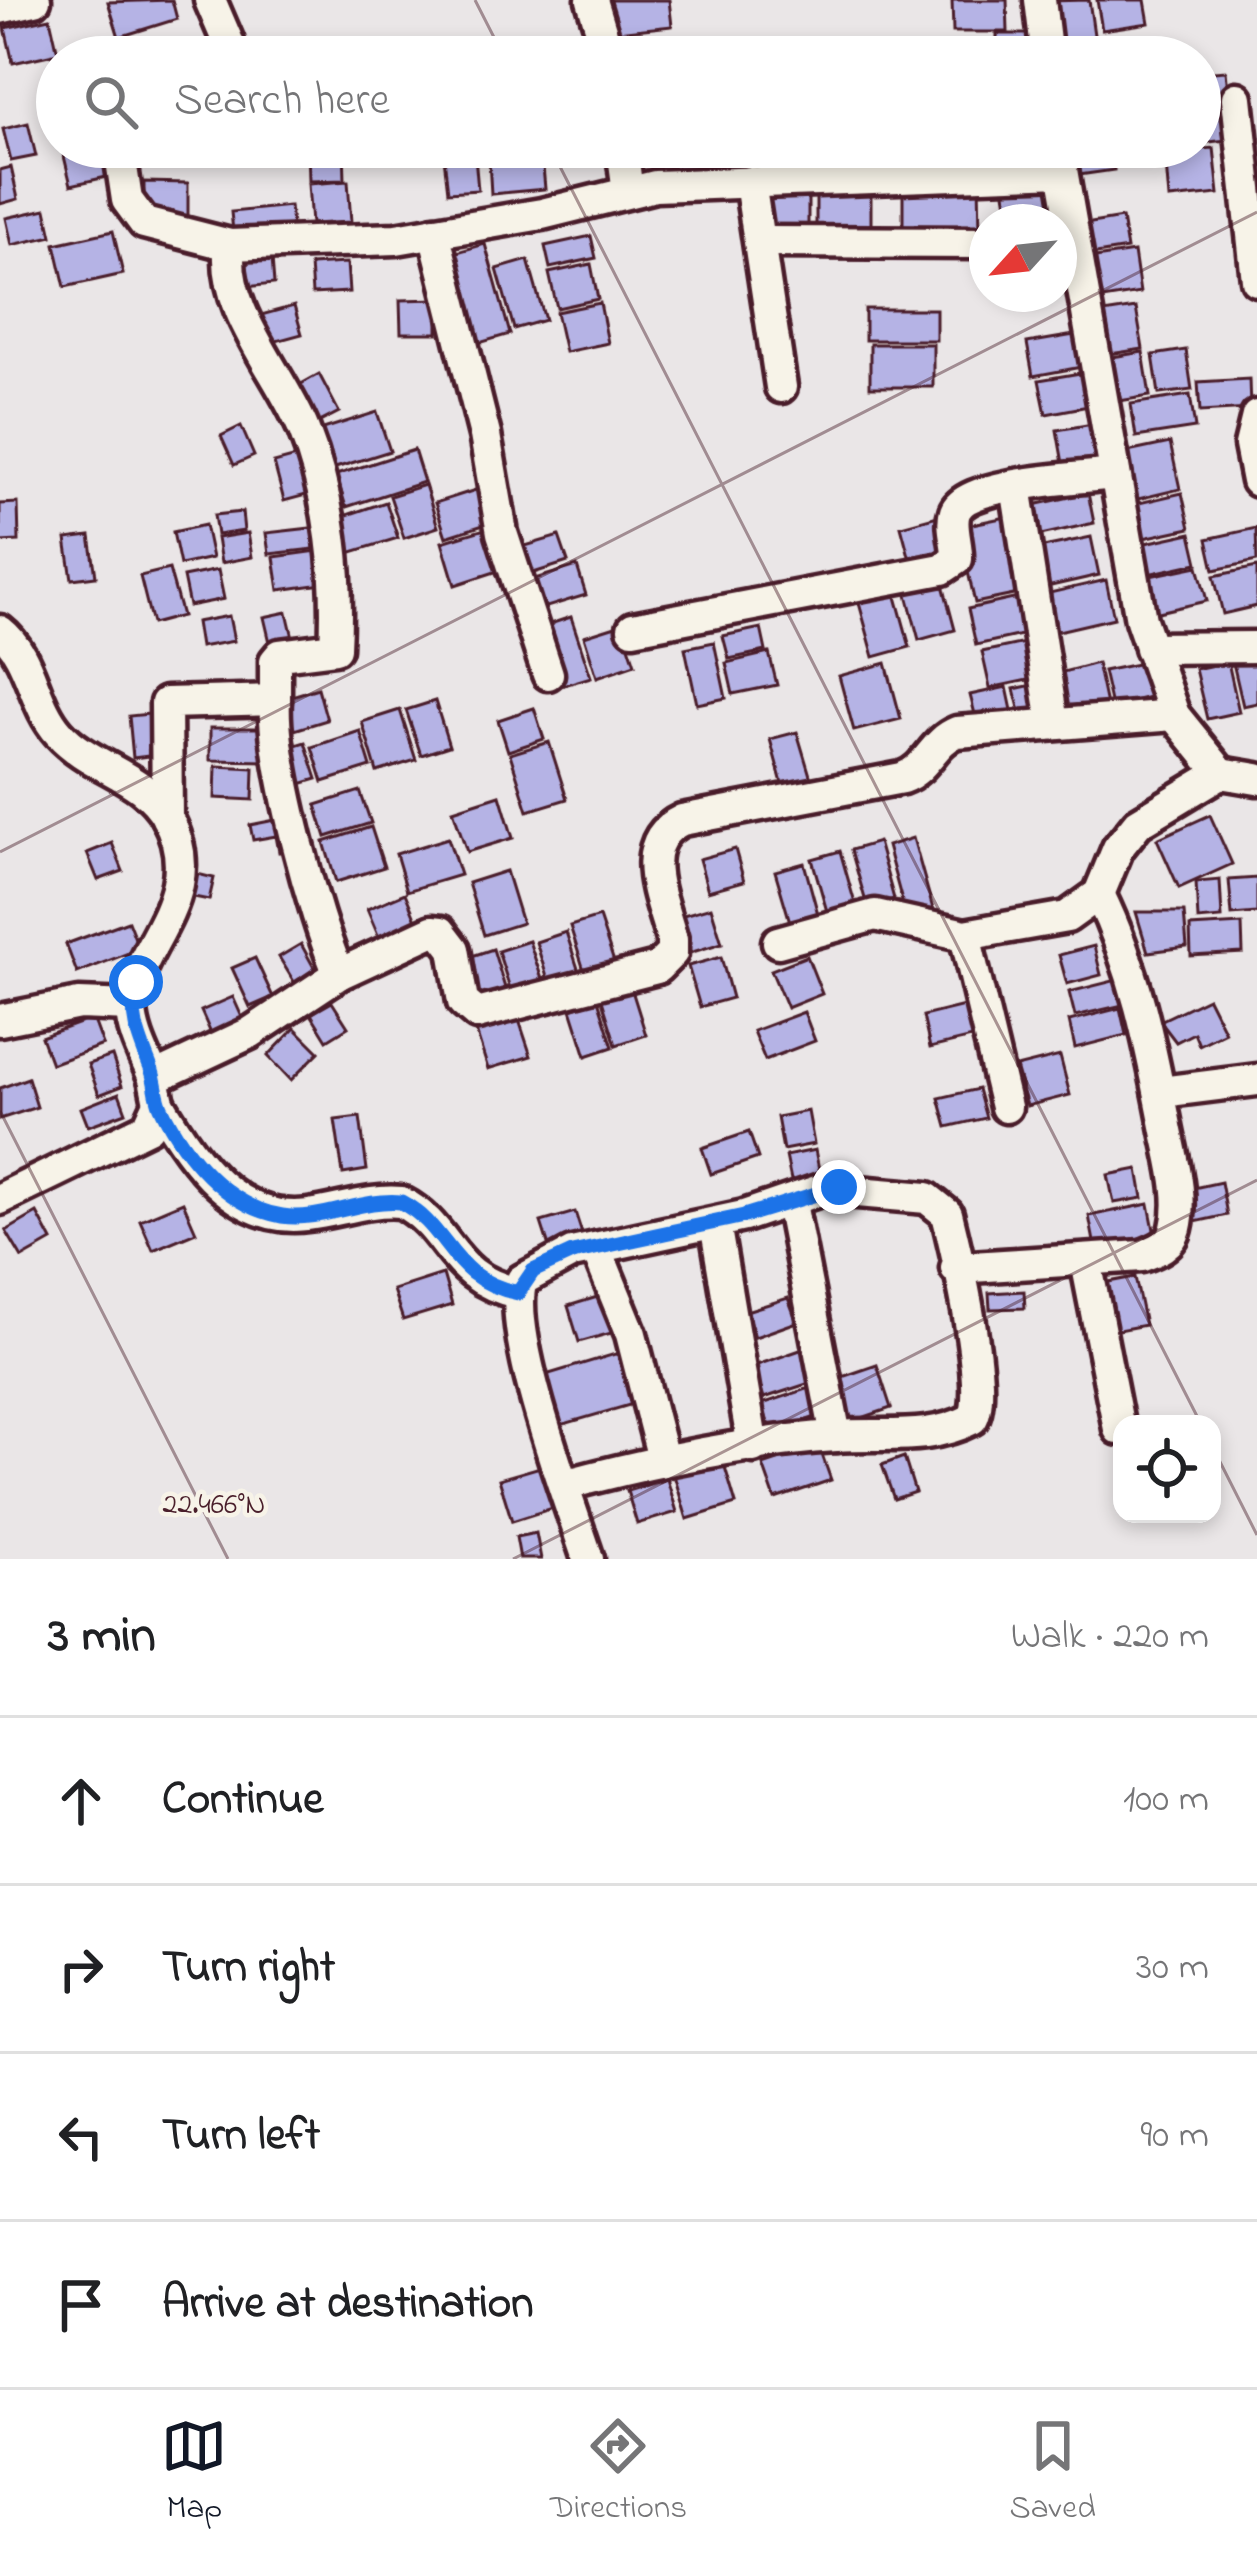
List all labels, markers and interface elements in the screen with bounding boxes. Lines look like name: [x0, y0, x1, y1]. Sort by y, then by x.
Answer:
search box: [36, 36, 1221, 168]
icon: search: [78, 69, 144, 135]
text: Search here: [174, 69, 390, 135]
north arrow: [969, 204, 1077, 312]
route start: [109, 955, 163, 1009]
route end: [812, 1160, 866, 1214]
map controls: [1113, 1415, 1221, 1523]
button: locate: [1113, 1415, 1221, 1523]
text: 22.466°N: [163, 1484, 266, 1528]
text: 3 min: [48, 1600, 156, 1675]
text: Walk · 220 m: [1011, 1609, 1209, 1666]
icon: ahead: [48, 1768, 114, 1834]
text: Continue: [162, 1768, 323, 1834]
text: 100 m: [1123, 1772, 1209, 1829]
icon: right: [48, 1936, 114, 2002]
text: Turn right: [162, 1936, 335, 2002]
text: 30 m: [1136, 1940, 1209, 1997]
icon: left: [48, 2104, 114, 2170]
text: Turn left: [162, 2104, 320, 2170]
text: 90 m: [1140, 2108, 1209, 2165]
icon: arrive: [48, 2272, 114, 2338]
text: Arrive at destination: [162, 2272, 533, 2338]
tab: Map: [161, 2413, 227, 2533]
tab: Directions: [550, 2413, 687, 2533]
tab: Saved: [1010, 2413, 1096, 2533]

